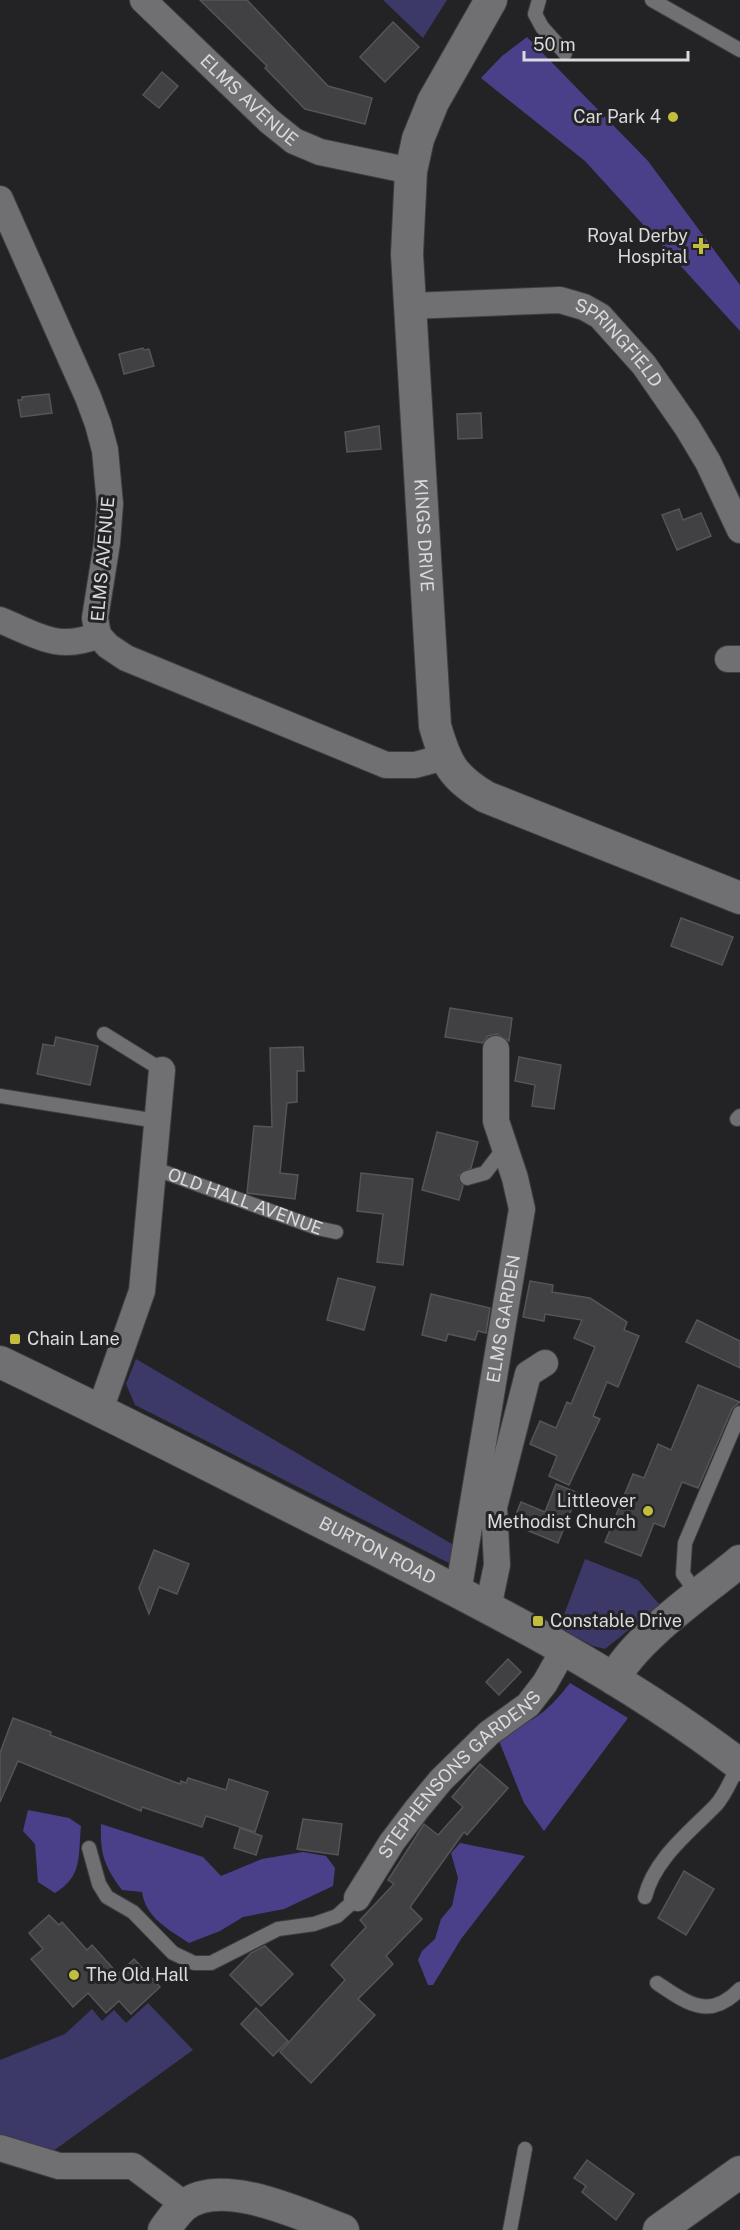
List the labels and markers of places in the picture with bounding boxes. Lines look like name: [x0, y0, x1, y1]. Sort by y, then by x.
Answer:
place label: Car Park 4: [573, 106, 661, 127]
marker: Car Park 4: [666, 110, 680, 124]
place label: Royal Derby Hospital: [587, 225, 688, 267]
marker: Royal Derby Hospital: [692, 237, 710, 255]
place label: Chain Lane: [27, 1328, 120, 1349]
marker: Chain Lane: [8, 1332, 22, 1346]
place label: Littleover Methodist Church: [487, 1490, 636, 1532]
marker: Littleover Methodist Church: [641, 1504, 655, 1518]
place label: Constable Drive: [550, 1610, 682, 1631]
marker: Constable Drive: [531, 1614, 545, 1628]
place label: The Old Hall: [86, 1964, 189, 1985]
marker: The Old Hall: [67, 1968, 81, 1982]

